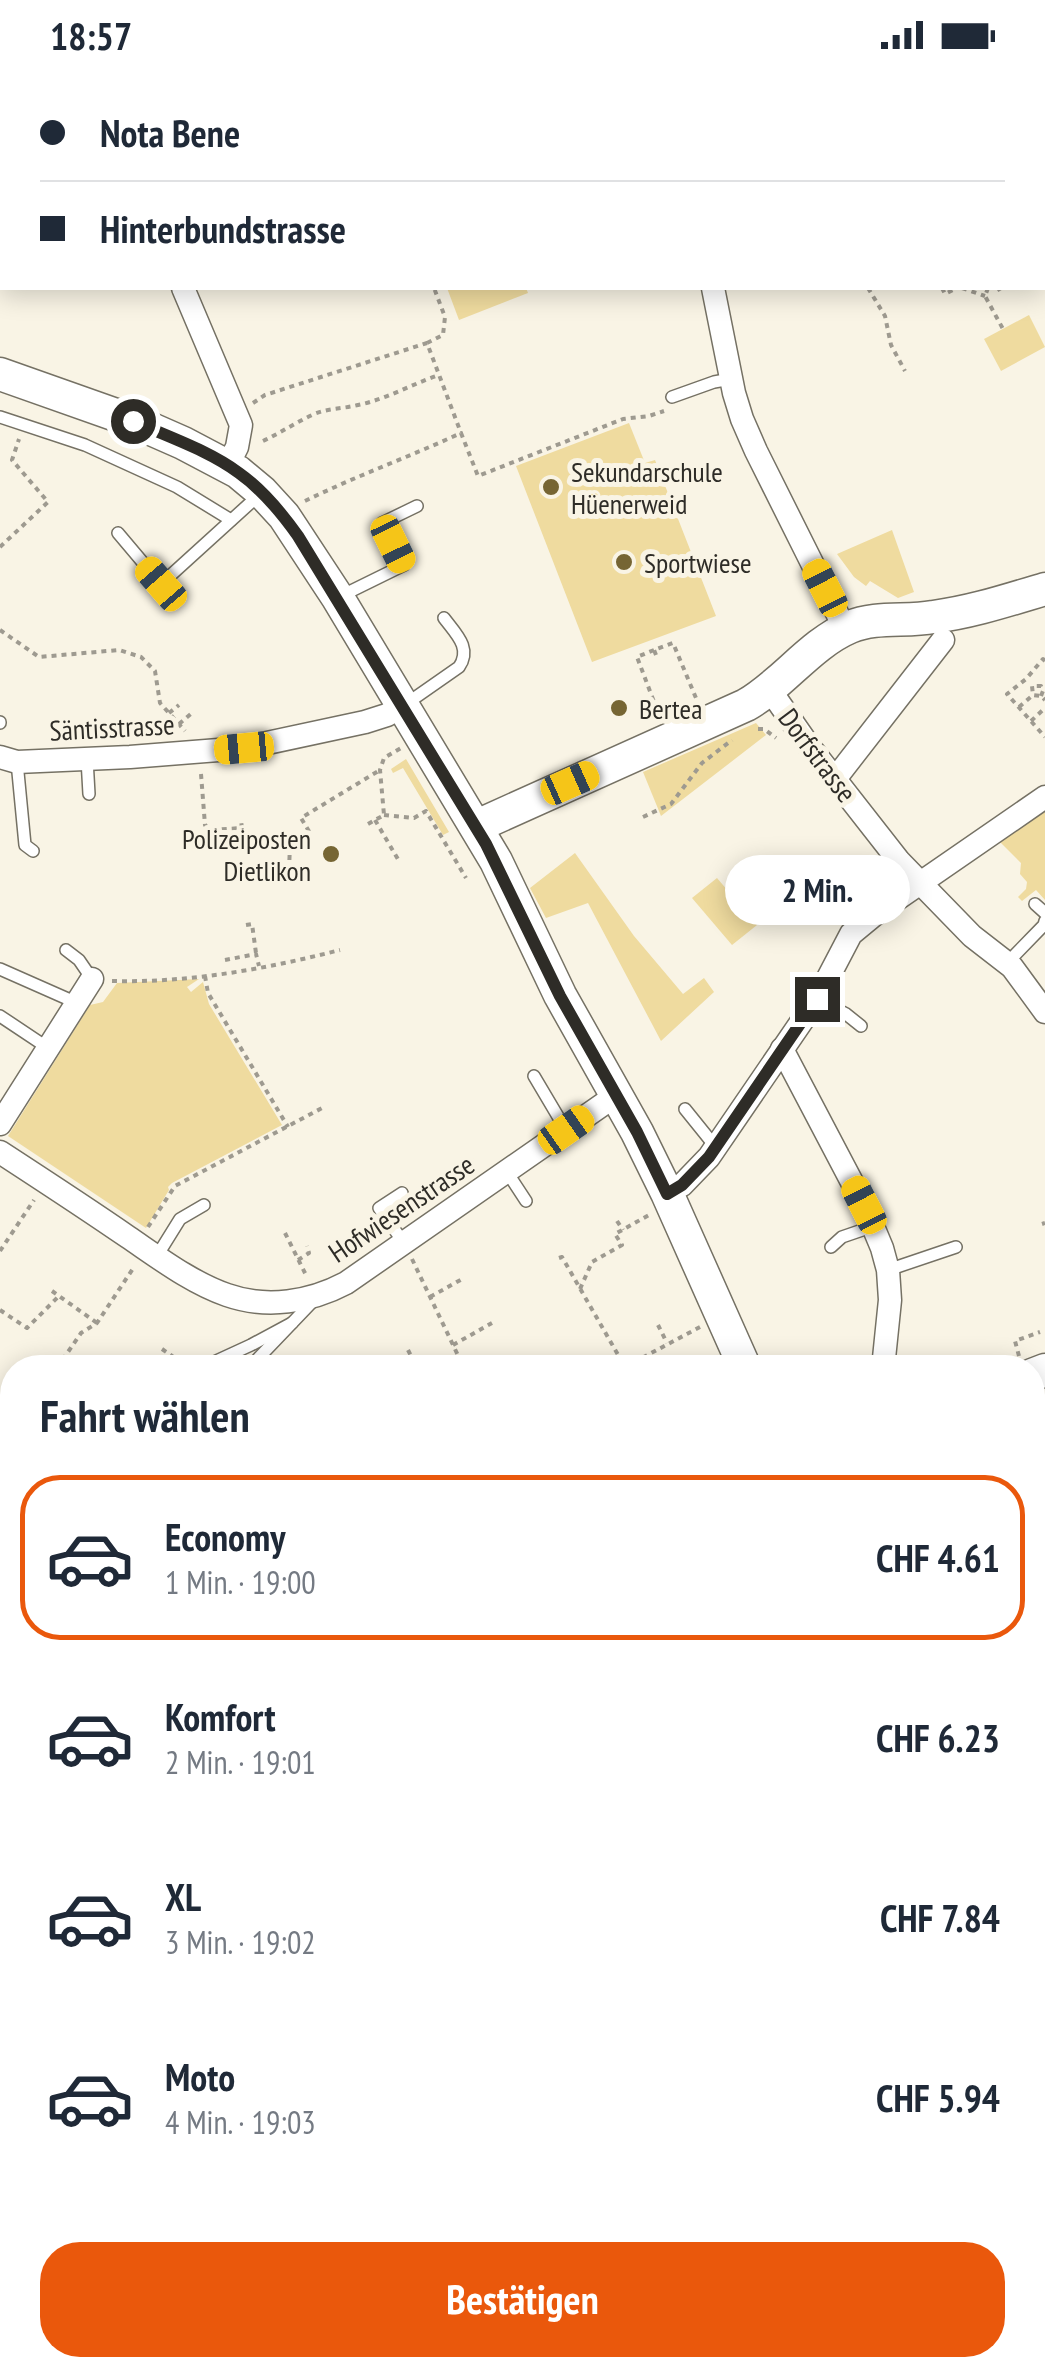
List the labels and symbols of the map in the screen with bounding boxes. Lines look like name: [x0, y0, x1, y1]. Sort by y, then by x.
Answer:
route start: [111, 399, 156, 444]
place label: Sekundarschule Hüenerweid: [571, 453, 723, 522]
marker: Sekundarschule Hüenerweid: [540, 476, 562, 498]
car: [366, 510, 420, 578]
place label: Sportwiese: [644, 544, 752, 581]
marker: Sportwiese: [613, 551, 635, 573]
car: [130, 552, 192, 616]
car: [798, 554, 852, 622]
place label: Bertea: [639, 690, 702, 727]
marker: Bertea: [608, 697, 630, 719]
street label: Dorfstrasse: [771, 701, 865, 809]
street label: Säntisstrasse: [48, 705, 176, 749]
car: [213, 730, 275, 766]
car: [536, 757, 604, 809]
place label: Polizeiposten Dietlikon: [182, 820, 311, 889]
marker: Polizeiposten Dietlikon: [320, 843, 342, 865]
callout: 2 Min.: [724, 854, 910, 924]
route end: [795, 977, 840, 1022]
car: [533, 1101, 599, 1159]
street label: Hofwiesenstrasse: [321, 1146, 481, 1270]
car: [837, 1171, 891, 1239]

